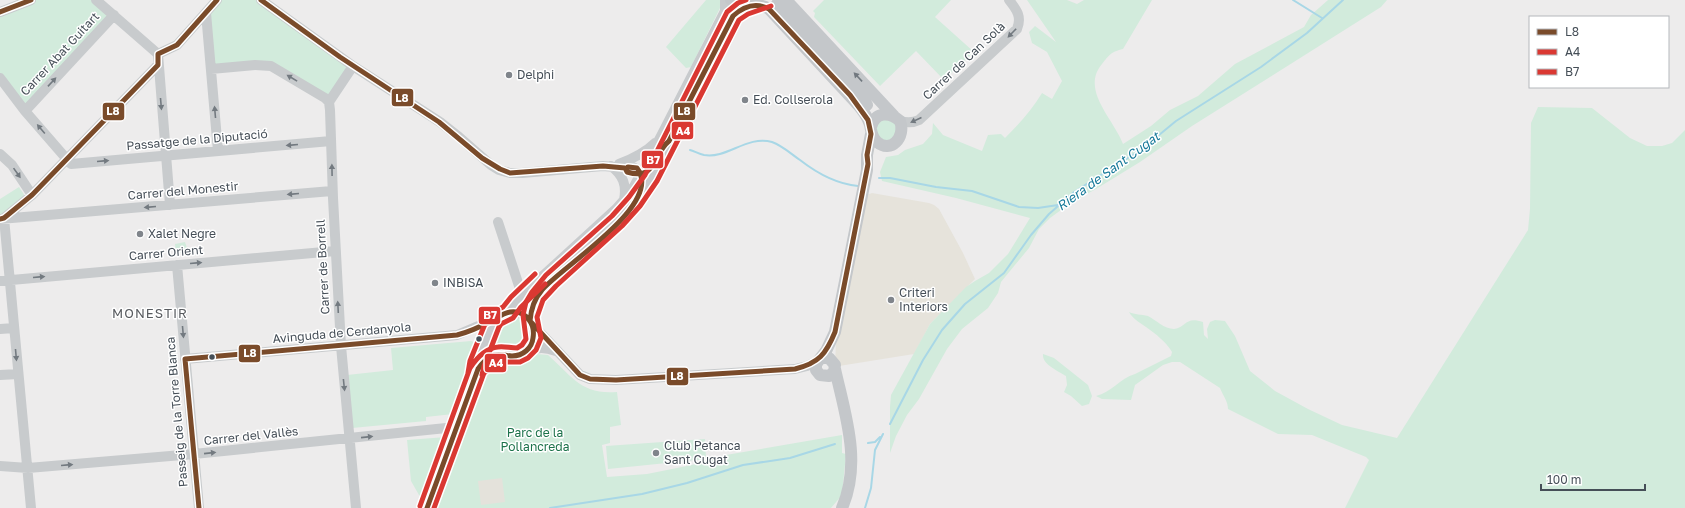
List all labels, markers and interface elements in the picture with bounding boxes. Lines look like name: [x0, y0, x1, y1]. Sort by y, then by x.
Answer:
street label: Carrer Abat Guitart: [17, 9, 102, 99]
legend: [1529, 16, 1669, 88]
street label: Carrer de Can Solà: [919, 19, 1008, 103]
text: L8: [1565, 24, 1579, 39]
one-way arrow: [1008, 28, 1017, 38]
text: A4: [1565, 44, 1580, 59]
text: B7: [1565, 64, 1579, 79]
place label: Delphi: [517, 67, 554, 82]
marker: Delphi: [504, 70, 514, 80]
one-way arrow: [853, 72, 862, 83]
one-way arrow: [286, 74, 298, 81]
one-way arrow: [47, 77, 56, 87]
line badge: L8: [391, 88, 414, 107]
text: L8: [395, 91, 409, 104]
place label: Ed. Collserola: [753, 92, 833, 107]
marker: Ed. Collserola: [740, 95, 750, 105]
one-way arrow: [158, 98, 165, 110]
line badge: L8: [102, 102, 125, 121]
line badge: L8: [673, 102, 696, 121]
text: L8: [106, 104, 120, 117]
text: L8: [677, 104, 691, 117]
one-way arrow: [211, 106, 218, 118]
one-way arrow: [910, 117, 922, 123]
line badge: A4: [671, 121, 694, 140]
one-way arrow: [36, 124, 45, 135]
text: A4: [676, 124, 690, 137]
street label: Passatge de la Diputació: [126, 126, 268, 153]
water label: Riera de Sant Cugat: [1053, 127, 1164, 214]
one-way arrow: [286, 141, 298, 148]
line badge: B7: [641, 150, 664, 169]
text: B7: [646, 153, 660, 166]
one-way arrow: [97, 158, 109, 165]
one-way arrow: [329, 163, 335, 176]
one-way arrow: [13, 168, 21, 179]
street label: Carrer del Monestir: [127, 178, 239, 203]
one-way arrow: [287, 191, 300, 198]
one-way arrow: [144, 203, 156, 210]
street label: Carrer de Borrell: [313, 219, 332, 315]
place label: Xalet Negre: [148, 226, 216, 241]
marker: Xalet Negre: [135, 229, 145, 239]
street label: Carrer Orient: [128, 242, 204, 263]
one-way arrow: [190, 260, 202, 267]
one-way arrow: [33, 274, 45, 281]
place label: INBISA: [443, 275, 483, 290]
marker: INBISA: [430, 278, 440, 288]
place label: Criteri Interiors: [899, 285, 948, 314]
marker: Criteri Interiors: [886, 295, 896, 305]
one-way arrow: [335, 301, 342, 313]
district label: MONESTIR: [112, 305, 188, 321]
line badge: B7: [478, 306, 501, 325]
text: B7: [483, 308, 497, 321]
street label: Avinguda de Cerdanyola: [272, 319, 412, 346]
one-way arrow: [179, 326, 186, 338]
unlabelled marker: [474, 334, 484, 344]
street label: Passeig de la Torre Blanca: [162, 336, 191, 488]
line badge: L8: [238, 344, 261, 363]
text: L8: [243, 346, 257, 359]
one-way arrow: [13, 349, 20, 361]
unlabelled marker: [207, 352, 217, 362]
line badge: A4: [484, 353, 507, 373]
text: A4: [489, 356, 503, 369]
line badge: L8: [666, 367, 689, 386]
text: L8: [670, 369, 684, 382]
one-way arrow: [341, 379, 347, 391]
street label: Carrer del Vallès: [203, 423, 299, 448]
park label: Parc de la Pollancreda: [500, 425, 570, 454]
one-way arrow: [361, 433, 373, 440]
place label: Club Petanca Sant Cugat: [664, 438, 741, 467]
marker: Club Petanca Sant Cugat: [651, 448, 661, 458]
one-way arrow: [204, 449, 216, 456]
one-way arrow: [61, 461, 73, 468]
scale bar: [1541, 466, 1645, 492]
text: 100 m: [1547, 472, 1581, 487]

